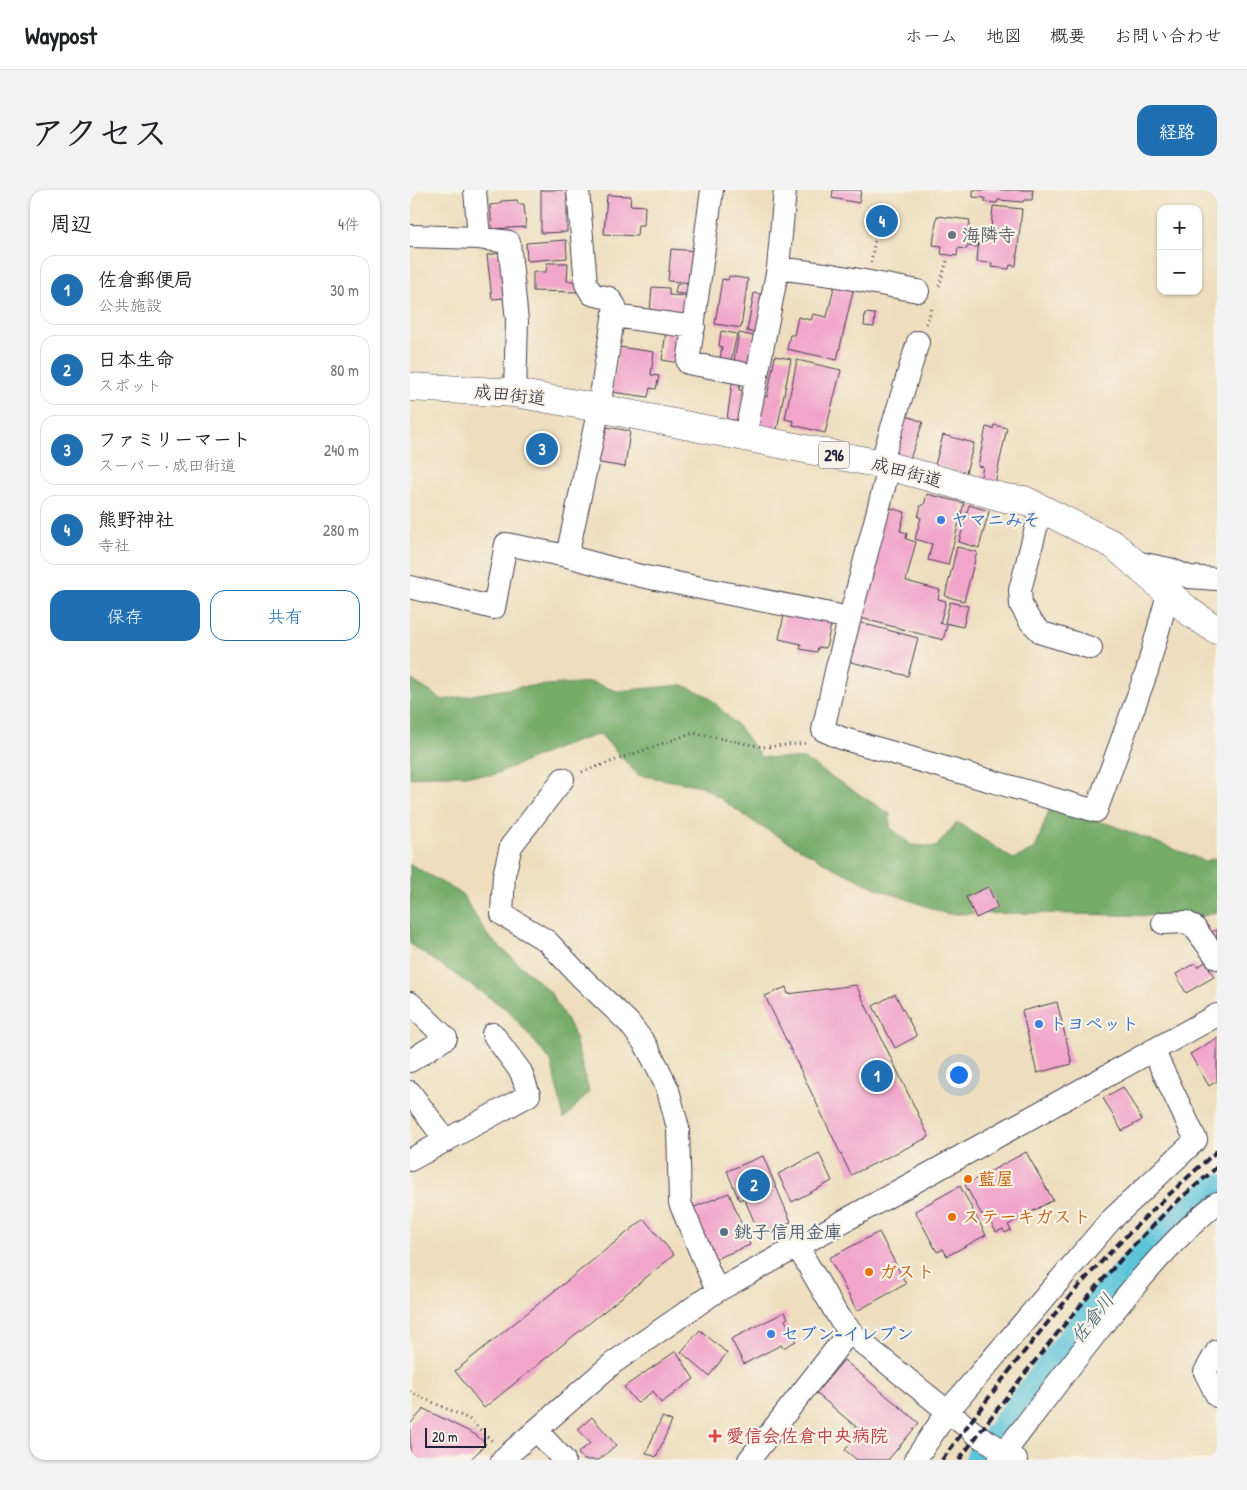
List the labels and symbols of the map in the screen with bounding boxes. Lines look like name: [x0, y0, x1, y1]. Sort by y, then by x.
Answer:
pin: 4: [866, 202, 898, 240]
place label: 海隣寺: [962, 222, 1016, 247]
marker: 海隣寺: [946, 229, 958, 241]
street label: 成田街道: [473, 378, 547, 411]
pin: 3: [526, 430, 558, 468]
road number: 296: [819, 442, 849, 468]
street label: 成田街道: [869, 450, 945, 493]
place label: ヤマニみそ: [951, 507, 1041, 532]
marker: ヤマニみそ: [935, 514, 947, 526]
place label: トヨペット: [1049, 1011, 1139, 1036]
marker: トヨペット: [1033, 1018, 1045, 1030]
pin: 1: [861, 1057, 893, 1095]
your location: [946, 1062, 972, 1088]
pin: 2: [738, 1166, 770, 1204]
place label: 藍屋: [978, 1166, 1014, 1191]
marker: 藍屋: [962, 1173, 974, 1185]
place label: ステーキガスト: [962, 1204, 1091, 1229]
marker: ステーキガスト: [946, 1211, 958, 1223]
place label: 銚子信用金庫: [734, 1219, 842, 1244]
marker: 銚子信用金庫: [718, 1226, 730, 1238]
place label: ガスト: [879, 1259, 935, 1284]
marker: ガスト: [863, 1266, 875, 1278]
water label: 佐倉川: [1064, 1288, 1120, 1348]
place label: セブン-イレブン: [781, 1321, 914, 1346]
marker: セブン-イレブン: [765, 1328, 777, 1340]
place label: 愛信会佐倉中央病院: [726, 1423, 888, 1448]
scale bar: [425, 1425, 486, 1448]
marker: 愛信会佐倉中央病院: [708, 1429, 722, 1443]

